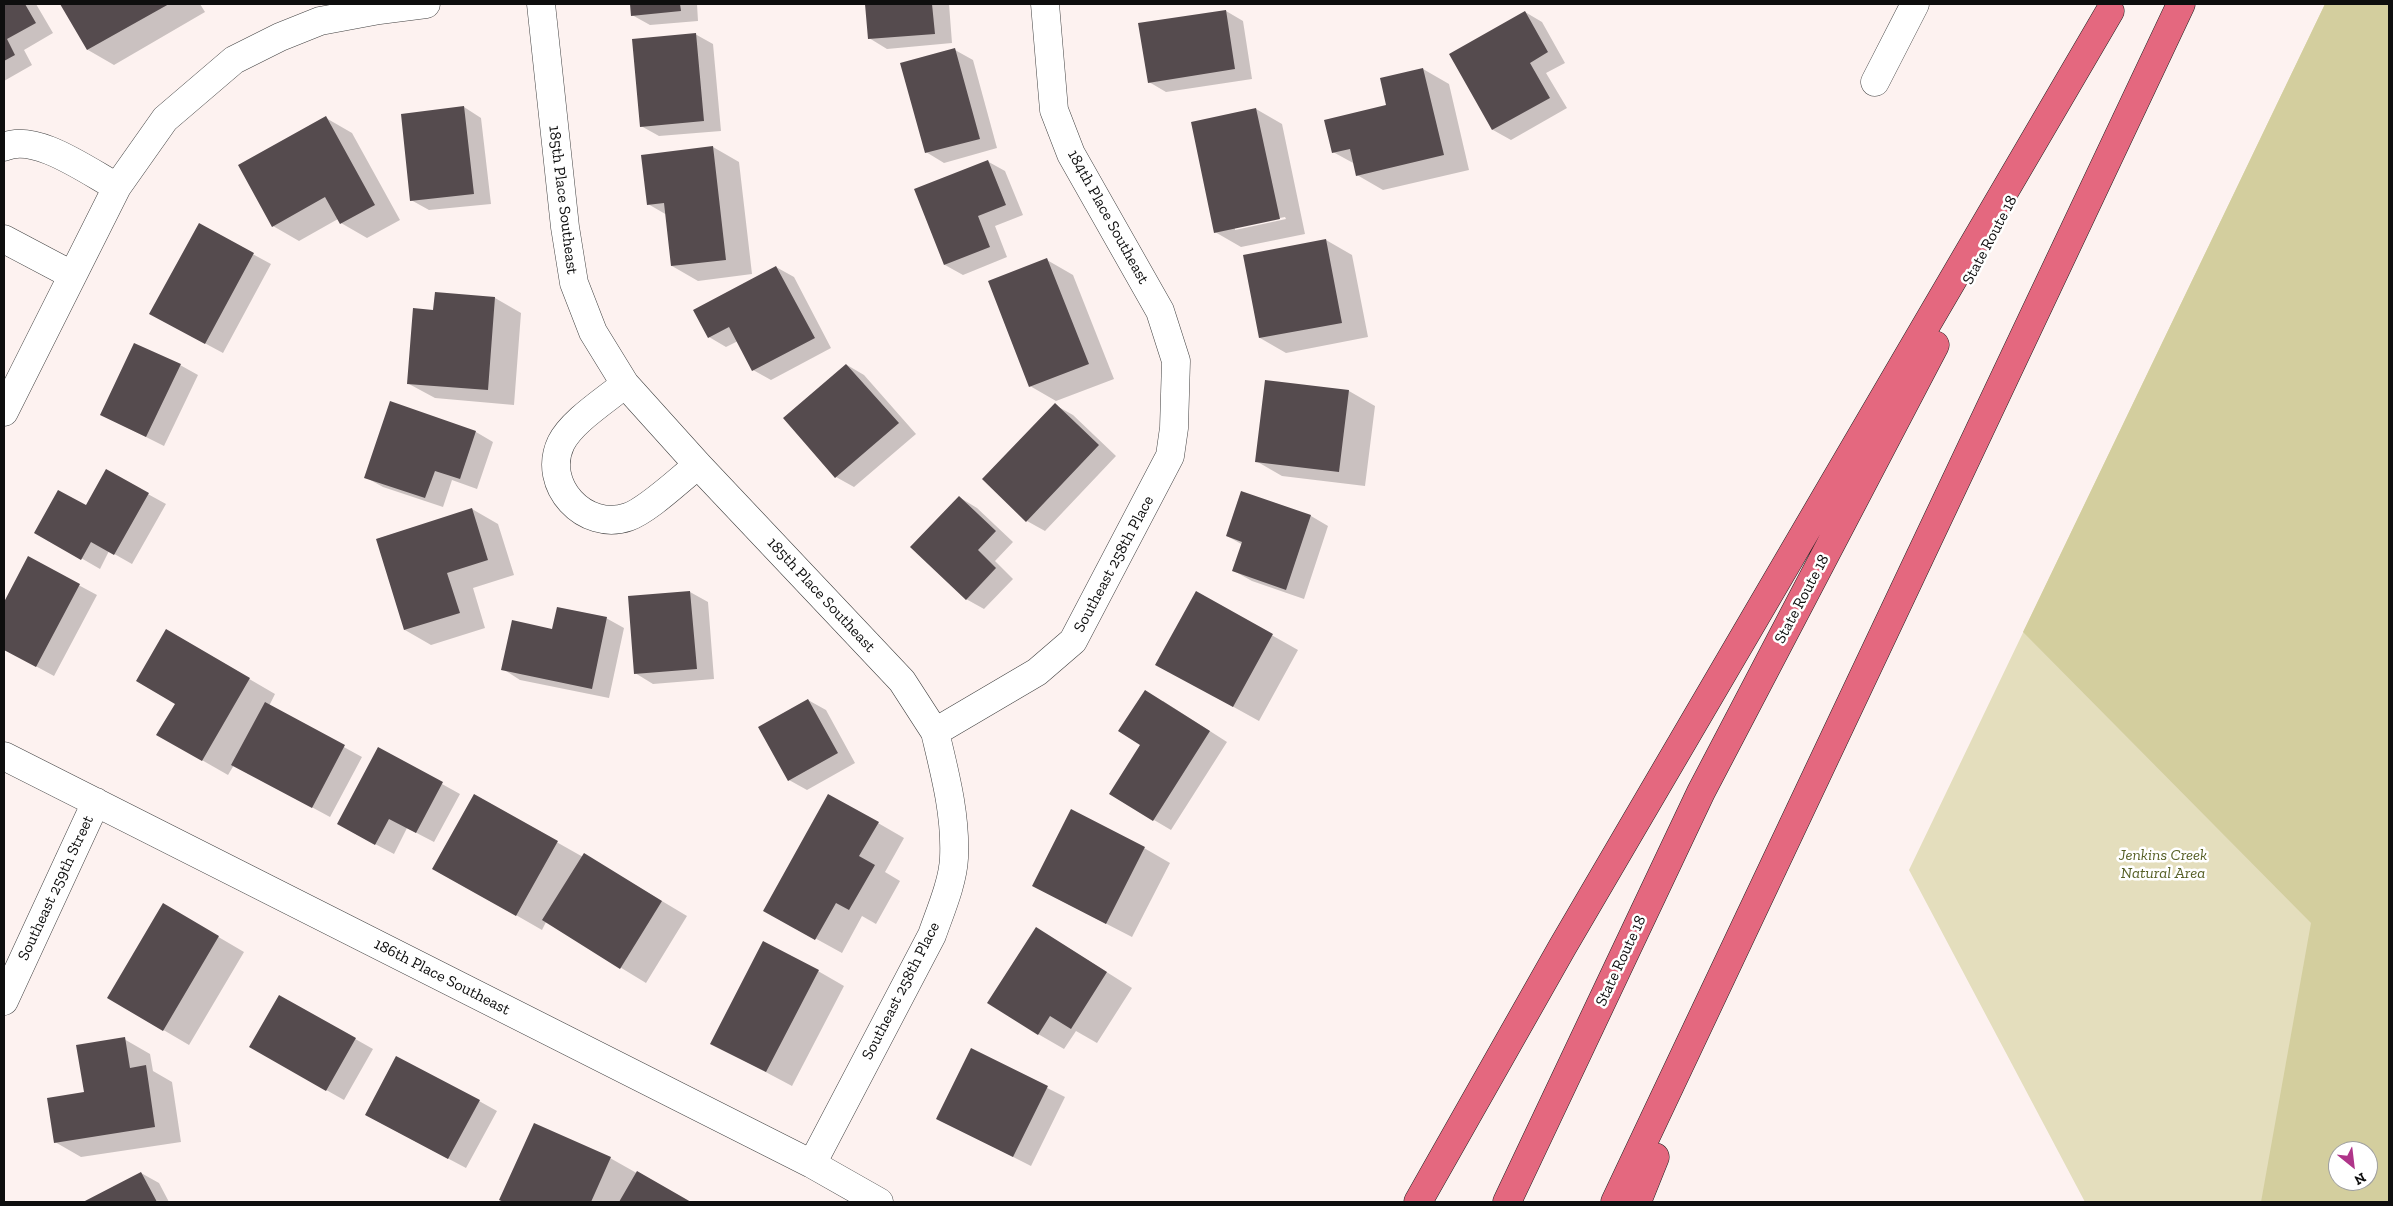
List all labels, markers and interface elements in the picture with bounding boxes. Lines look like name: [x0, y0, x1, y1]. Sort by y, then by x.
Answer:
street label: 185th Place Southeast: [544, 124, 582, 276]
street label: 184th Place Southeast: [1063, 147, 1153, 287]
street label: State Route 18: [1959, 192, 2021, 288]
street label: Southeast 258th Place: [1070, 492, 1158, 636]
street label: 185th Place Southeast: [763, 534, 879, 656]
street label: State Route 18: [1771, 551, 1833, 647]
street label: Southeast 259th Street: [14, 812, 98, 964]
park label: Jenkins Creek Natural Area: [2119, 845, 2207, 883]
street label: State Route 18: [1592, 913, 1650, 1009]
street label: Southeast 258th Place: [858, 919, 944, 1063]
street label: 186th Place Southeast: [371, 934, 513, 1020]
north arrow: [2328, 1141, 2378, 1191]
text: N: [2351, 1169, 2369, 1189]

